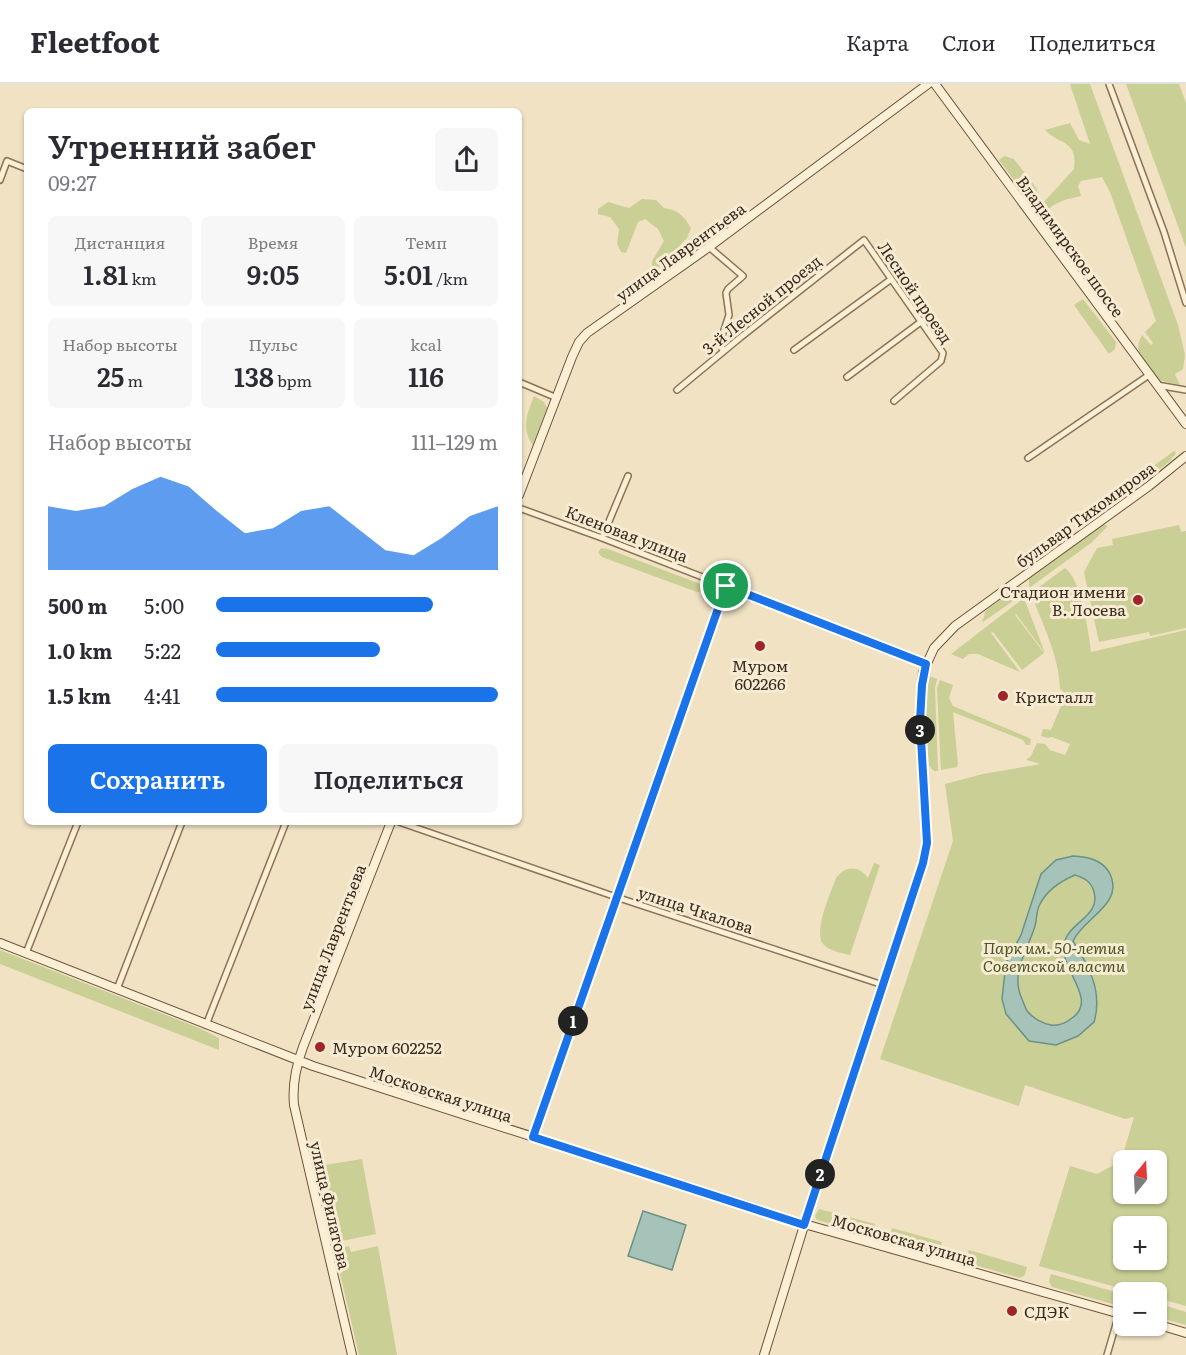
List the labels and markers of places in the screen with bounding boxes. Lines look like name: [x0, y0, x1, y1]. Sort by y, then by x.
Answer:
pin: [700, 560, 751, 611]
place label: Стадион имени В. Лосева: [1000, 579, 1126, 621]
marker: Стадион имени В. Лосева: [1131, 593, 1145, 607]
marker: Муром 602266: [753, 639, 767, 653]
place label: Муром 602266: [732, 653, 788, 695]
place label: Кристалл: [1015, 684, 1093, 708]
marker: Кристалл: [996, 689, 1010, 703]
pin: 3: [905, 715, 935, 745]
pin: 1: [558, 1006, 588, 1036]
place label: Муром 602252: [332, 1035, 442, 1059]
marker: Муром 602252: [313, 1040, 327, 1054]
pin: 2: [805, 1159, 835, 1189]
place label: СДЭК: [1024, 1299, 1069, 1323]
marker: СДЭК: [1005, 1304, 1019, 1318]

